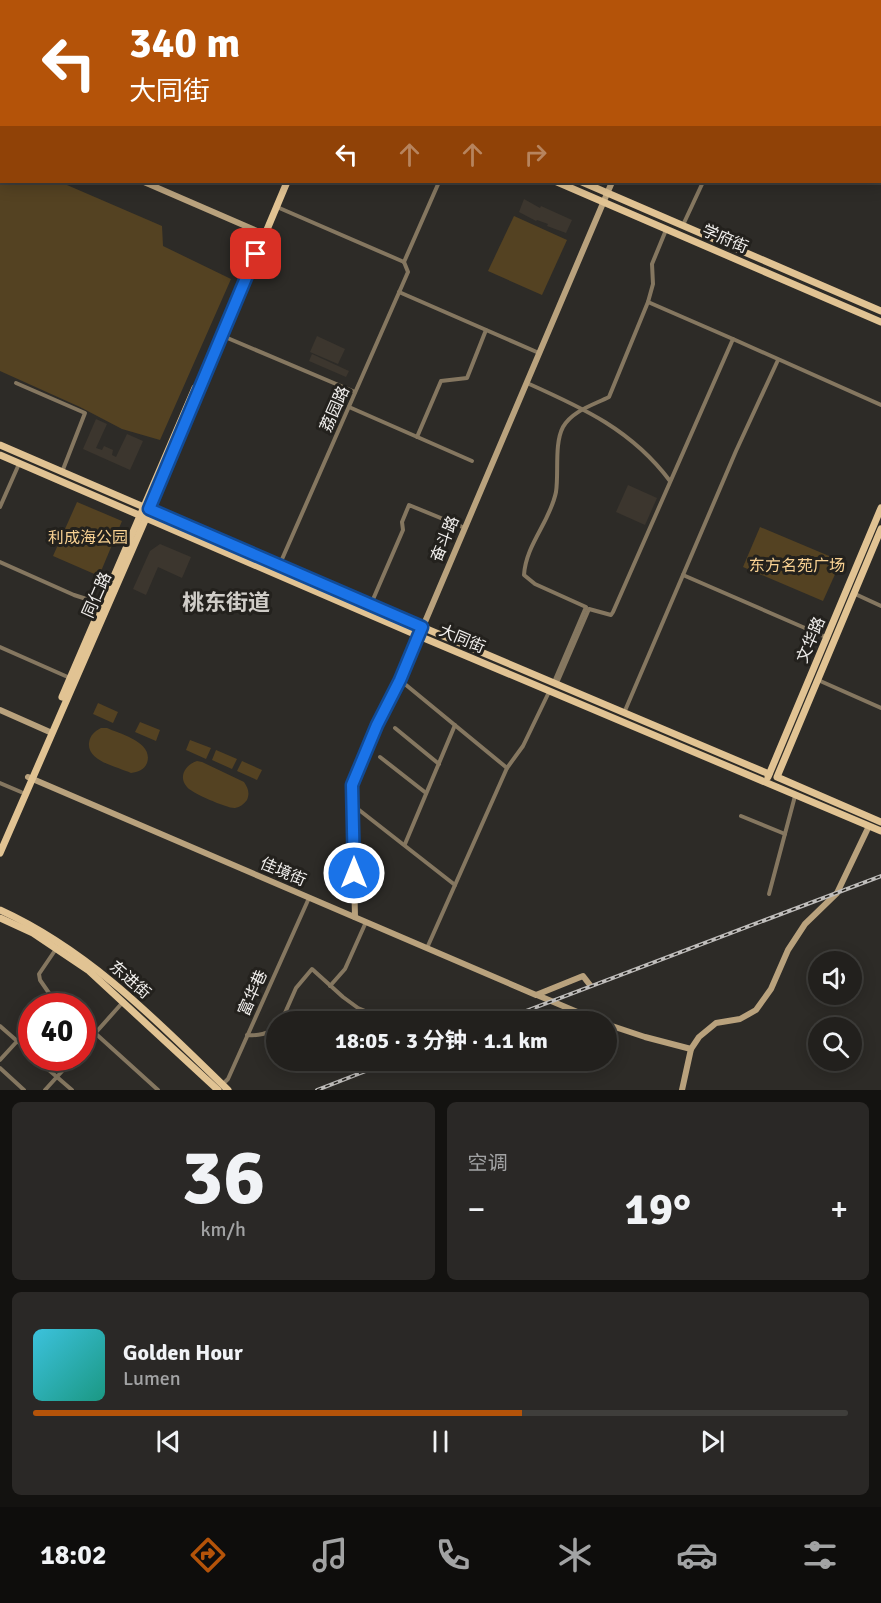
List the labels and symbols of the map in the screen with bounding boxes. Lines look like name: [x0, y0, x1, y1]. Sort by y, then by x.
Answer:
street label: 学府街: [699, 220, 751, 258]
pin: [230, 228, 281, 279]
street label: 荔园路: [316, 383, 354, 435]
street label: 奋斗路: [426, 513, 464, 565]
park label: 利成海公园: [48, 528, 128, 548]
park label: 东方名苑广场: [749, 556, 845, 576]
street label: 同仁路: [78, 569, 116, 621]
district label: 桃东街道: [182, 589, 270, 616]
street label: 文华路: [792, 614, 830, 666]
street label: 大同街: [436, 620, 488, 658]
position arrow: [322, 841, 386, 905]
street label: 佳境街: [257, 853, 309, 891]
street label: 东进街: [105, 957, 155, 1003]
street label: 富华巷: [234, 967, 272, 1019]
speed limit sign: 40: [18, 993, 96, 1071]

